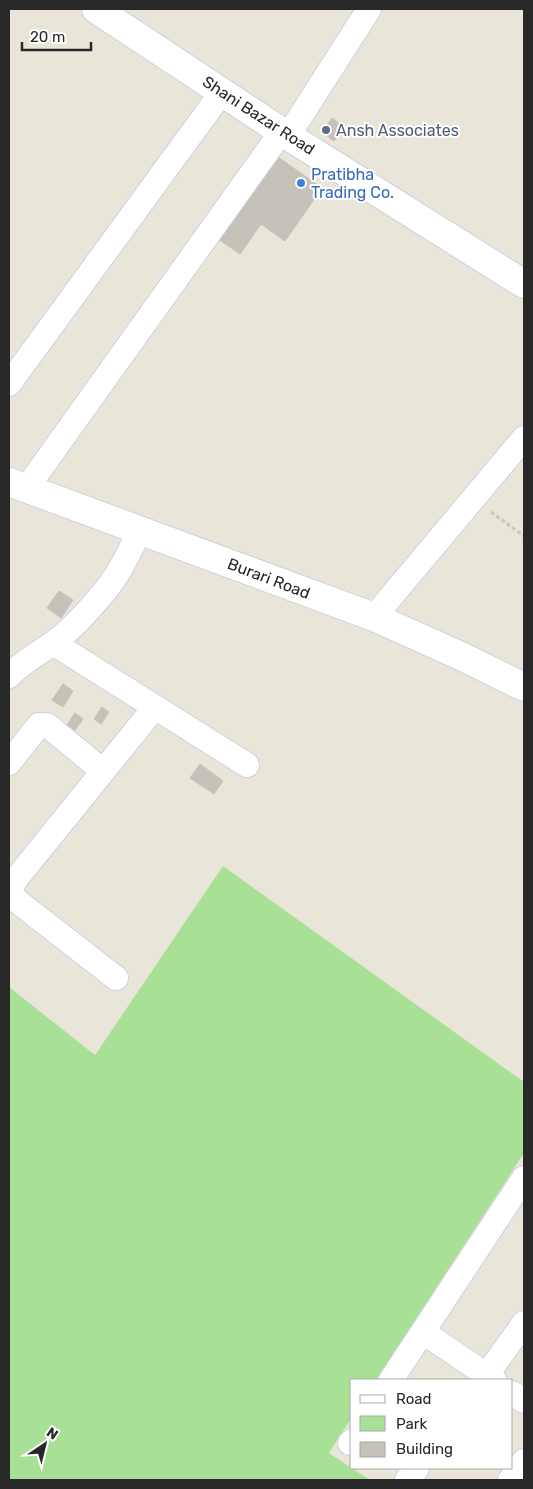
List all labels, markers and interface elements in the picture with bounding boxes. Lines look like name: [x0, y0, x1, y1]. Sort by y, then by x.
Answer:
scale bar: [22, 20, 91, 52]
text: 20 m: [30, 28, 65, 46]
street label: Shani Bazar Road: [199, 72, 318, 159]
place label: Ansh Associates: [336, 121, 459, 140]
marker: Ansh Associates: [320, 124, 332, 136]
place label: Pratibha Trading Co.: [311, 165, 394, 202]
marker: Pratibha Trading Co.: [295, 177, 307, 189]
street label: Burari Road: [225, 554, 313, 603]
legend: [350, 1379, 513, 1469]
text: Road: [396, 1390, 432, 1408]
text: Park: [396, 1415, 427, 1433]
north arrow: [20, 1419, 70, 1469]
text: N: [43, 1424, 61, 1444]
text: Building: [396, 1440, 453, 1458]

